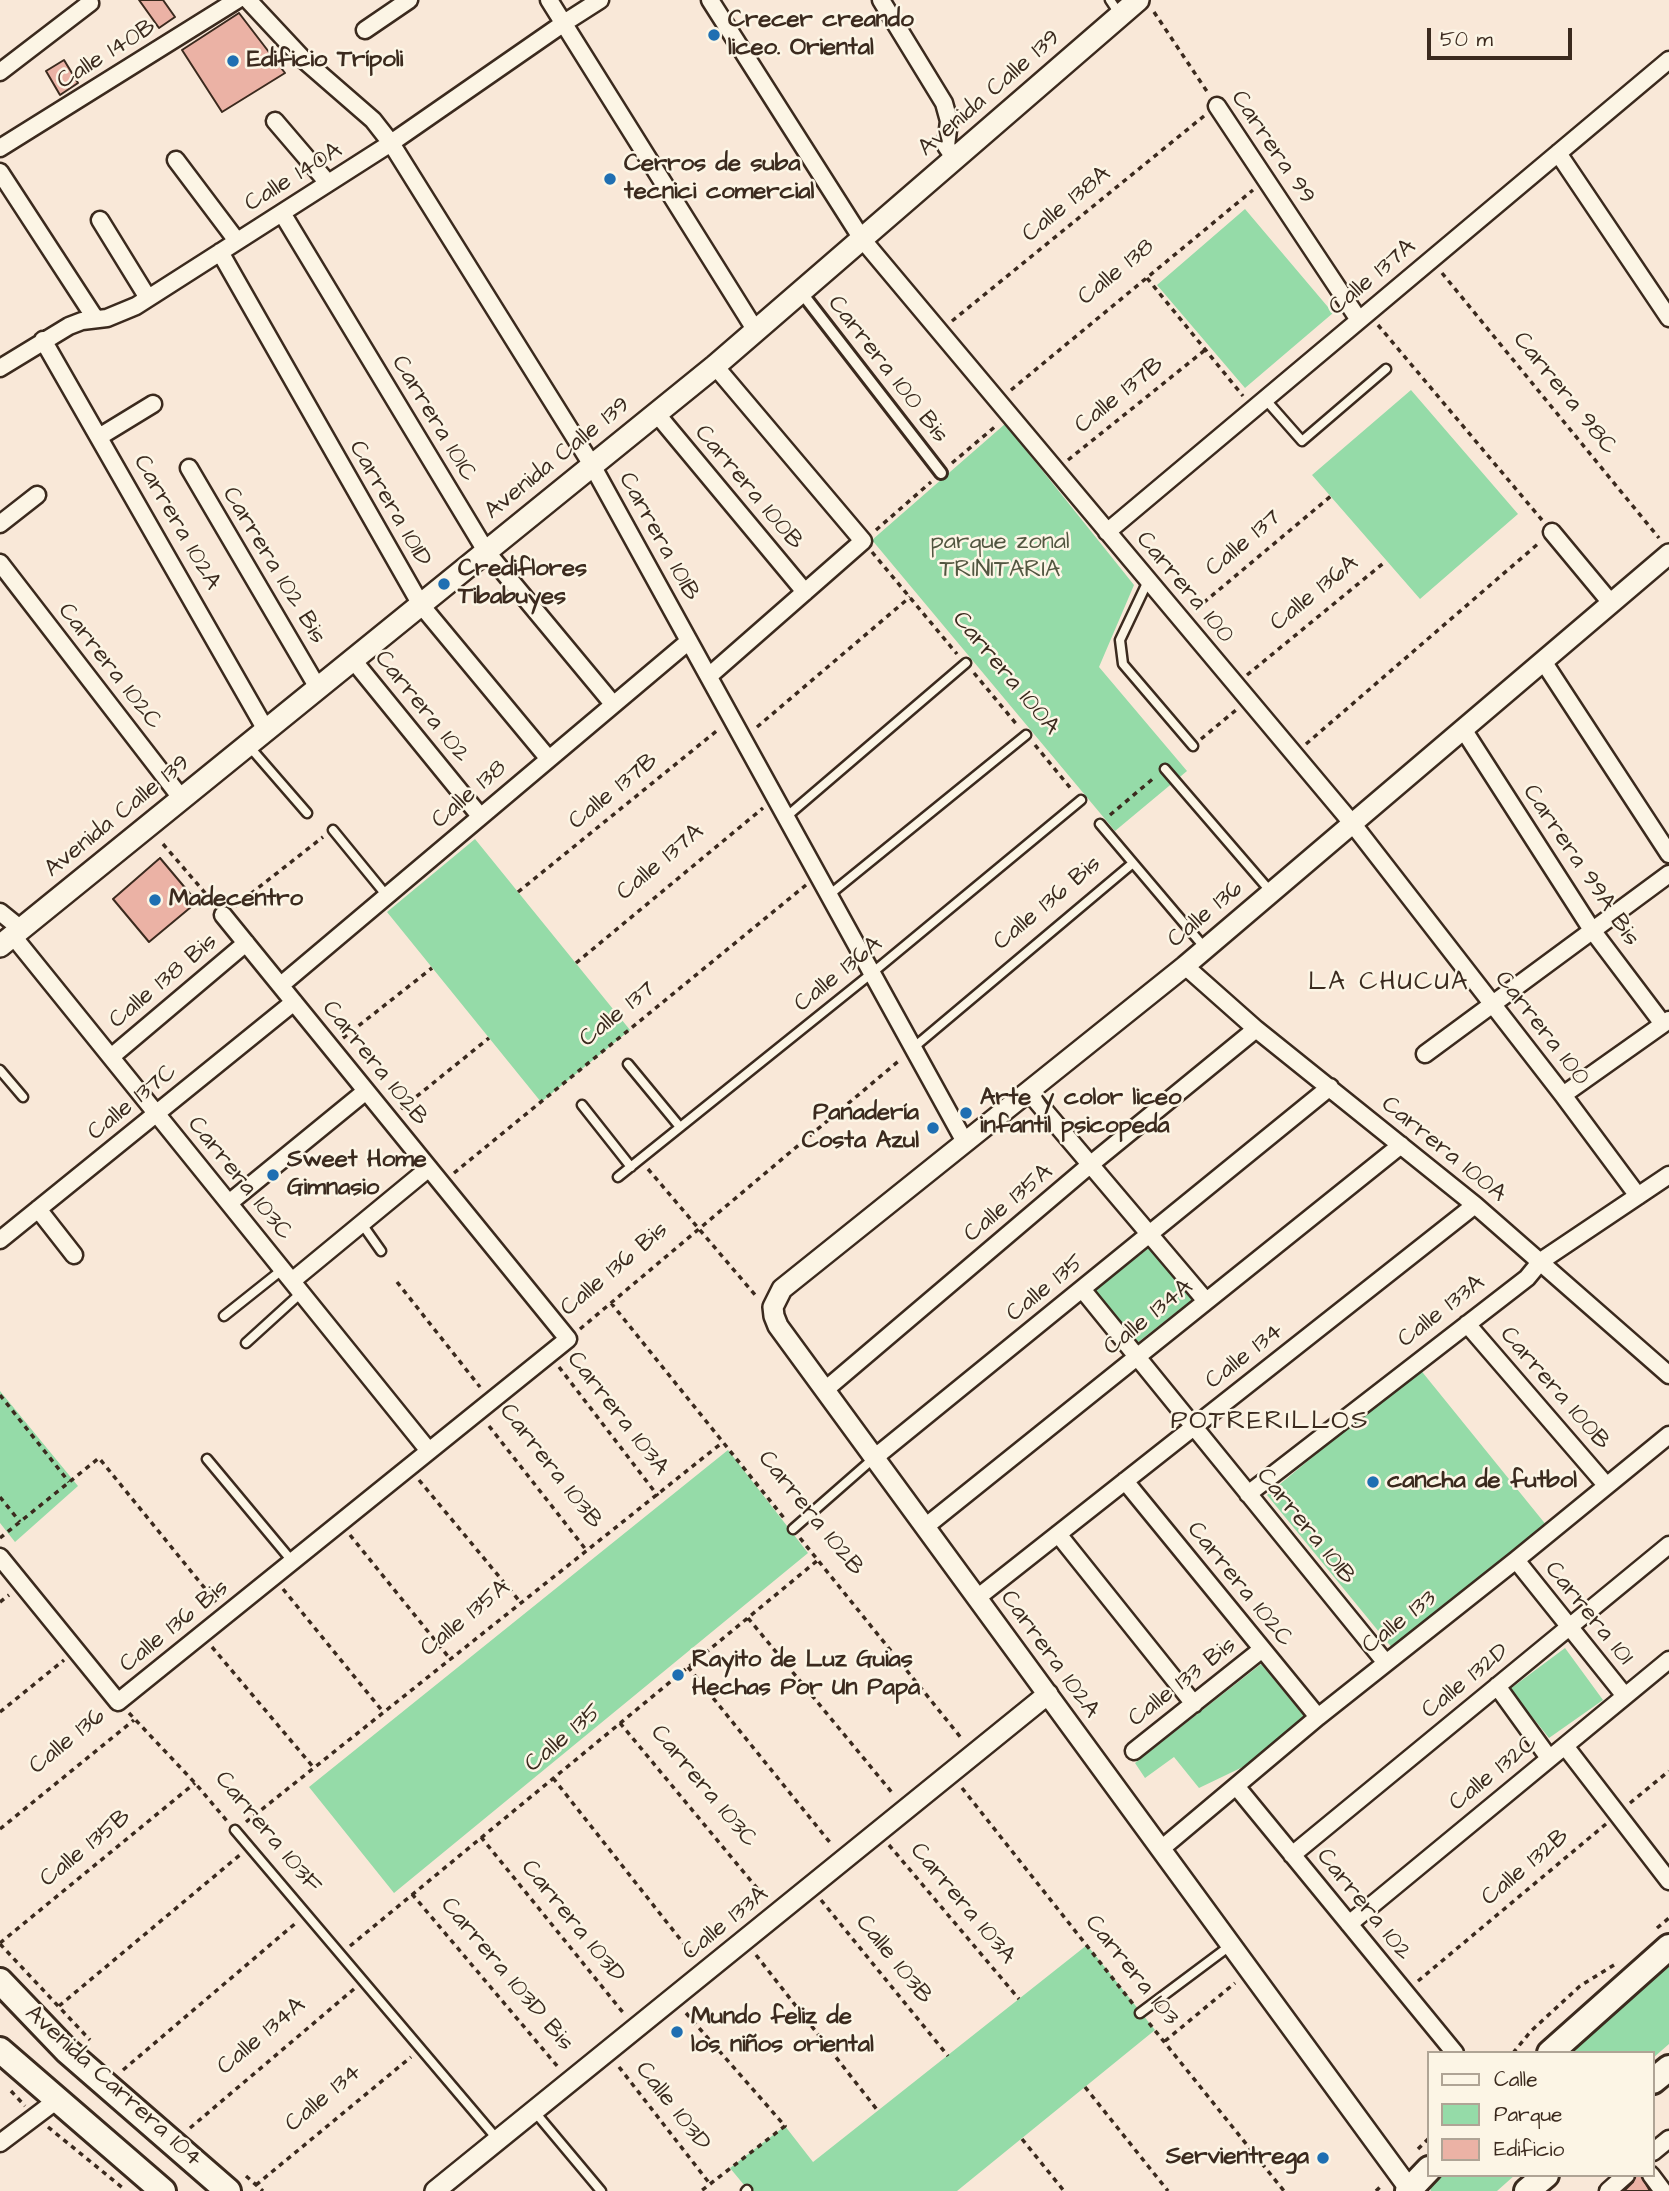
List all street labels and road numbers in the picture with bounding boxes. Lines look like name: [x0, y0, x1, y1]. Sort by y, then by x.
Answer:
street label: Calle 140B: [52, 13, 162, 97]
street label: Avenida Calle 139: [913, 24, 1067, 164]
street label: Carrera 99: [1223, 86, 1321, 210]
street label: Calle 140A: [240, 137, 348, 219]
street label: Calle 138A: [1017, 161, 1117, 249]
street label: Calle 138: [1073, 233, 1161, 313]
street label: Calle 137A: [1324, 233, 1422, 323]
street label: Carrera 100 Bis: [820, 290, 954, 450]
street label: Carrera 98C: [1506, 327, 1622, 461]
street label: Carrera 101C: [384, 351, 482, 487]
street label: Calle 137B: [1070, 351, 1170, 441]
street label: Avenida Calle 139: [479, 392, 637, 526]
street label: Carrera 100B: [687, 420, 809, 556]
street label: Carrera 101D: [341, 436, 437, 572]
street label: Carrera 102A: [126, 450, 226, 596]
street label: Carrera 101B: [611, 468, 705, 606]
street label: Carrera 102 Bis: [215, 482, 331, 650]
street label: Calle 137: [1201, 504, 1287, 584]
street label: Carrera 100: [1129, 526, 1239, 650]
street label: Calle 136A: [1265, 550, 1365, 638]
street label: Carrera 102C: [51, 598, 167, 736]
street label: Carrera 100A: [945, 606, 1065, 742]
street label: Carrera 102: [367, 645, 475, 769]
street label: Calle 137B: [564, 747, 664, 837]
street label: Avenida Calle 139: [39, 750, 197, 884]
street label: Calle 138: [427, 755, 513, 835]
street label: Carrera 99A Bis: [1515, 780, 1645, 952]
street label: Calle 137A: [612, 818, 710, 908]
street label: Calle 136 Bis: [988, 851, 1108, 957]
street label: Calle 136: [1162, 875, 1250, 955]
street label: Calle 138 Bis: [104, 928, 224, 1036]
street label: Calle 136A: [789, 931, 889, 1019]
street label: Carrera 100: [1487, 966, 1595, 1092]
street label: Calle 137: [574, 976, 662, 1054]
street label: Carrera 102B: [315, 996, 433, 1132]
street label: Calle 137C: [83, 1058, 183, 1148]
street label: Carrera 100A: [1375, 1091, 1511, 1209]
street label: Carrera 103C: [180, 1111, 298, 1247]
street label: Calle 135A: [959, 1159, 1059, 1249]
street label: Calle 136 Bis: [555, 1217, 675, 1323]
street label: Calle 135: [1001, 1249, 1091, 1329]
street label: Calle 133A: [1393, 1269, 1491, 1355]
street label: Calle 134A: [1099, 1273, 1199, 1363]
street label: Calle 134: [1200, 1318, 1290, 1396]
street label: Carrera 100B: [1493, 1321, 1615, 1457]
street label: Carrera 103A: [560, 1346, 674, 1482]
street label: Carrera 103B: [492, 1399, 608, 1535]
street label: Carrera 102B: [751, 1446, 869, 1582]
street label: Carrera 101B: [1249, 1463, 1361, 1591]
street label: Carrera 102C: [1180, 1517, 1298, 1653]
street label: Carrera 101: [1537, 1556, 1639, 1672]
street label: Calle 136 Bis: [115, 1574, 235, 1680]
street label: Calle 135A: [415, 1574, 517, 1664]
street label: Carrera 102A: [993, 1585, 1105, 1725]
street label: Calle 133: [1357, 1585, 1443, 1661]
street label: Calle 133 Bis: [1123, 1632, 1243, 1734]
street label: Calle 132D: [1417, 1638, 1515, 1726]
street label: Calle 135: [520, 1699, 608, 1779]
street label: Calle 136: [24, 1703, 112, 1781]
street label: Carrera 103C: [643, 1720, 763, 1854]
street label: Calle 132C: [1444, 1730, 1544, 1818]
street label: Carrera 103F: [208, 1766, 326, 1900]
street label: Calle 135B: [35, 1804, 137, 1894]
street label: Calle 132B: [1476, 1823, 1576, 1913]
street label: Carrera 103A: [903, 1837, 1021, 1971]
street label: Carrera 102: [1309, 1843, 1417, 1967]
street label: Carrera 103D: [514, 1855, 630, 1989]
street label: Calle 133A: [677, 1881, 775, 1967]
street label: Carrera 103D Bis: [433, 1892, 579, 2058]
street label: Calle 103B: [848, 1909, 938, 2011]
street label: Carrera 103: [1078, 1910, 1184, 2032]
street label: Calle 134A: [212, 1992, 312, 2082]
street label: Avenida Carrera 104: [18, 2000, 208, 2174]
street label: Calle 103D: [628, 2057, 716, 2157]
street label: Calle 134: [280, 2059, 368, 2139]

